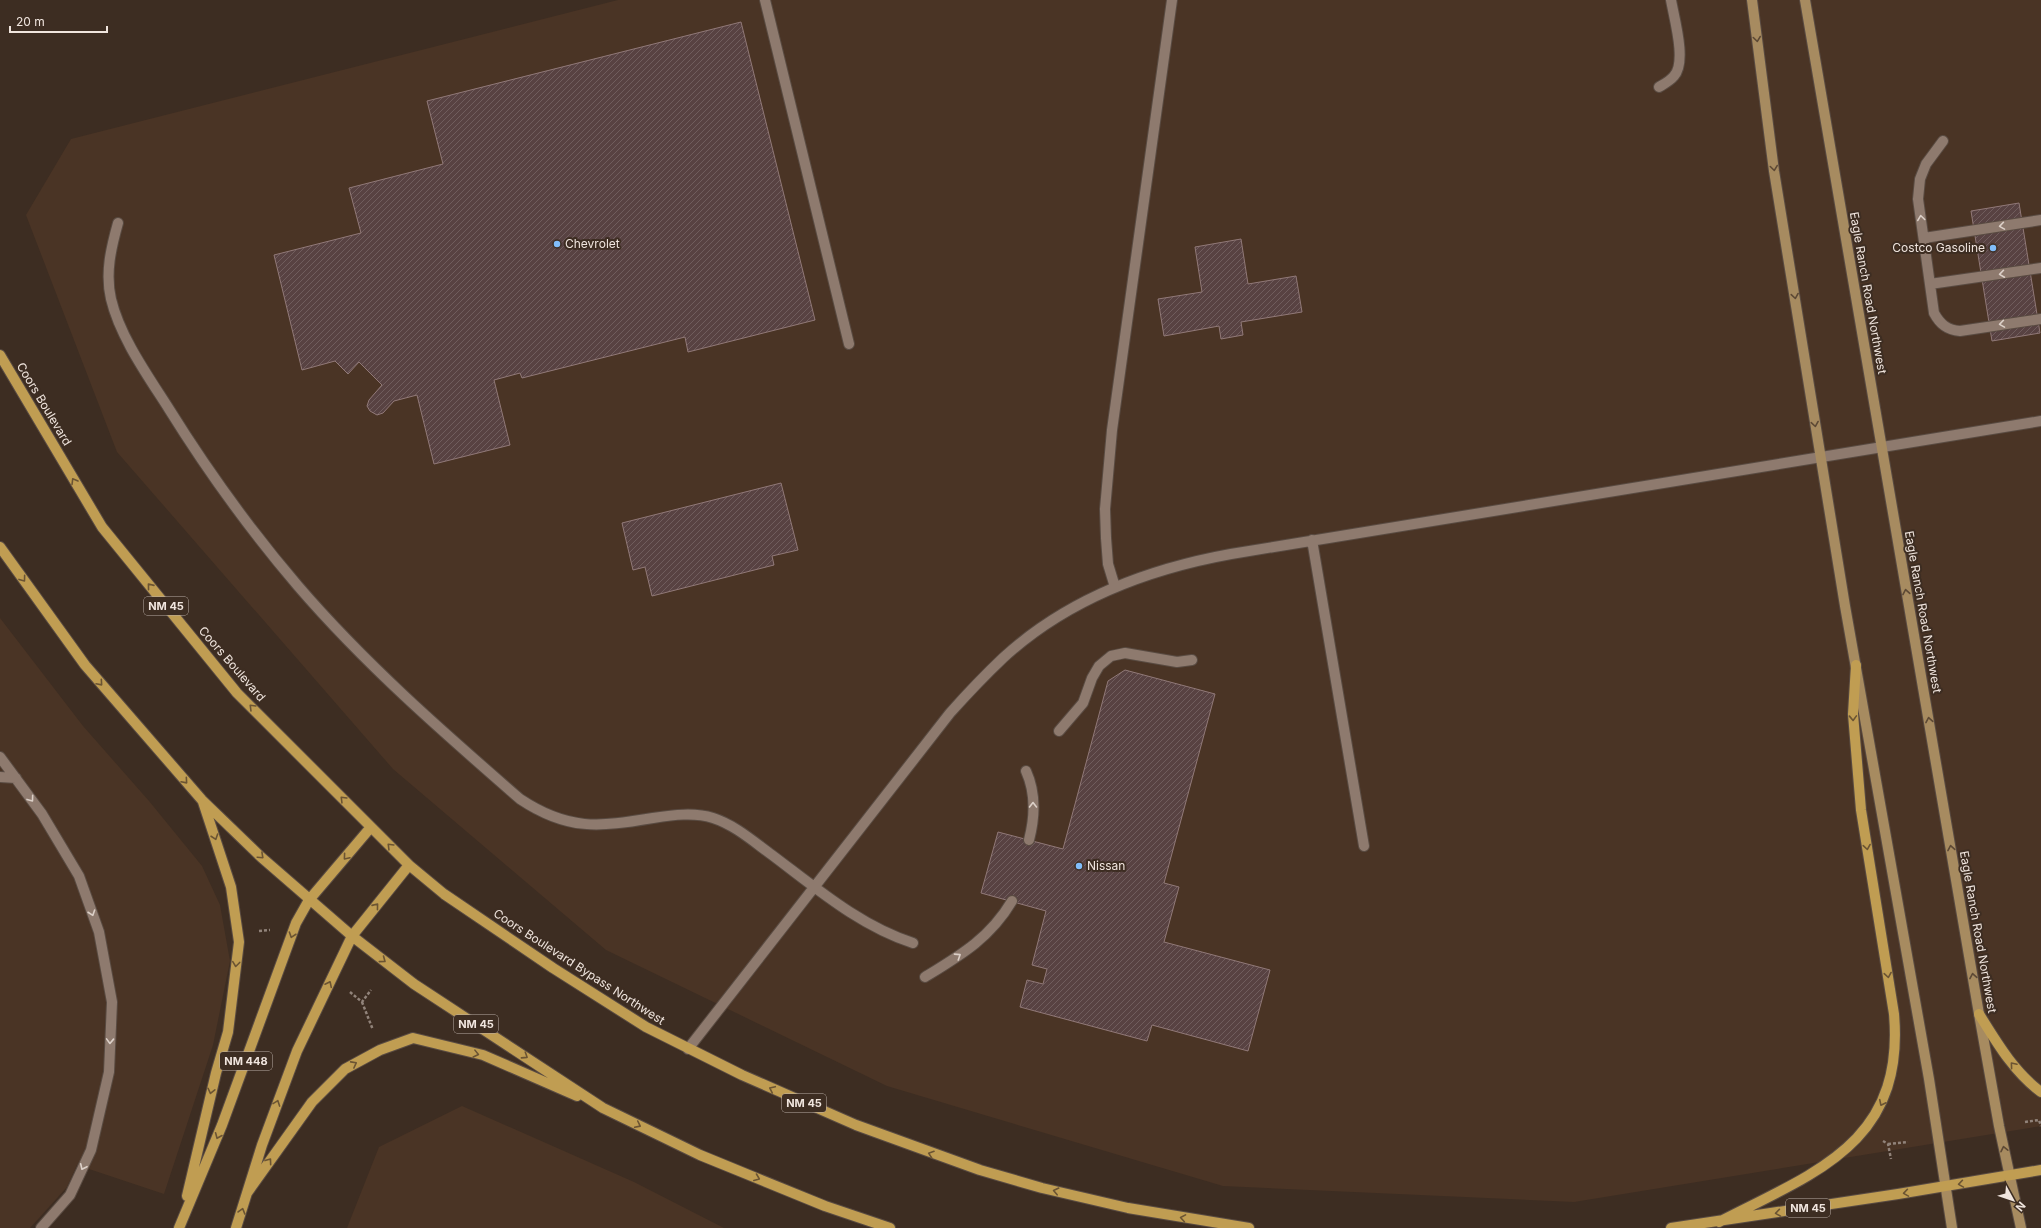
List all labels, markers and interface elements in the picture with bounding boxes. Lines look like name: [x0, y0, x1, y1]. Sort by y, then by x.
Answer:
scale bar: [10, 8, 107, 34]
text: 20 m: [16, 14, 45, 29]
one-way arrow: [1752, 36, 1761, 42]
one-way arrow: [1769, 164, 1778, 171]
street label: Eagle Ranch Road Northwest: [1847, 211, 1890, 375]
one-way arrow: [1917, 215, 1926, 222]
one-way arrow: [1999, 221, 2006, 230]
place label: Chevrolet: [565, 236, 620, 251]
marker: Chevrolet: [552, 239, 562, 249]
place label: Costco Gasoline: [1892, 240, 1985, 255]
marker: Costco Gasoline: [1988, 243, 1998, 253]
one-way arrow: [1999, 269, 2005, 278]
one-way arrow: [1790, 293, 1798, 299]
one-way arrow: [1999, 320, 2006, 328]
street label: Coors Boulevard: [14, 359, 75, 448]
one-way arrow: [1810, 421, 1819, 427]
one-way arrow: [72, 478, 79, 485]
street label: Eagle Ranch Road Northwest: [1902, 530, 1945, 694]
one-way arrow: [18, 574, 25, 581]
one-way arrow: [148, 584, 155, 591]
one-way arrow: [1903, 588, 1911, 595]
road number: NM 45: [144, 597, 188, 615]
street label: Coors Boulevard: [196, 623, 269, 704]
one-way arrow: [96, 678, 103, 686]
one-way arrow: [249, 704, 256, 712]
one-way arrow: [1849, 715, 1858, 721]
one-way arrow: [1925, 716, 1934, 723]
one-way arrow: [181, 776, 188, 784]
one-way arrow: [26, 795, 33, 802]
one-way arrow: [340, 796, 348, 804]
one-way arrow: [1029, 802, 1037, 808]
one-way arrow: [210, 834, 219, 841]
one-way arrow: [387, 843, 395, 851]
one-way arrow: [1862, 844, 1871, 850]
one-way arrow: [1947, 845, 1956, 851]
street label: Eagle Ranch Road Northwest: [1957, 850, 2000, 1014]
one-way arrow: [256, 852, 264, 859]
one-way arrow: [343, 852, 350, 859]
place label: Nissan: [1087, 858, 1125, 873]
marker: Nissan: [1074, 861, 1084, 871]
one-way arrow: [371, 903, 378, 910]
street label: Coors Boulevard Bypass Northwest: [491, 905, 668, 1028]
one-way arrow: [88, 910, 96, 917]
one-way arrow: [289, 931, 297, 938]
one-way arrow: [954, 954, 961, 961]
one-way arrow: [378, 955, 385, 962]
one-way arrow: [232, 961, 241, 967]
one-way arrow: [1883, 972, 1892, 979]
one-way arrow: [1969, 973, 1977, 979]
one-way arrow: [324, 981, 332, 988]
road number: NM 45: [454, 1015, 498, 1033]
one-way arrow: [106, 1038, 115, 1044]
one-way arrow: [473, 1049, 480, 1058]
road number: NM 448: [220, 1052, 272, 1070]
one-way arrow: [521, 1052, 528, 1059]
one-way arrow: [350, 1062, 357, 1069]
one-way arrow: [2011, 1063, 2018, 1070]
one-way arrow: [769, 1086, 776, 1094]
one-way arrow: [208, 1088, 216, 1095]
road number: NM 45: [782, 1094, 826, 1112]
one-way arrow: [1879, 1098, 1887, 1106]
one-way arrow: [273, 1100, 281, 1107]
one-way arrow: [634, 1120, 642, 1128]
one-way arrow: [215, 1131, 223, 1139]
one-way arrow: [2001, 1146, 2009, 1152]
one-way arrow: [928, 1150, 935, 1159]
one-way arrow: [264, 1159, 271, 1166]
one-way arrow: [80, 1163, 88, 1170]
one-way arrow: [752, 1173, 760, 1181]
one-way arrow: [1958, 1180, 1964, 1188]
north arrow: [1993, 1180, 2033, 1220]
one-way arrow: [1052, 1188, 1059, 1196]
one-way arrow: [1903, 1188, 1909, 1197]
road number: NM 45: [1786, 1199, 1830, 1217]
text: N: [2013, 1199, 2029, 1214]
one-way arrow: [237, 1207, 245, 1214]
one-way arrow: [1775, 1208, 1781, 1217]
one-way arrow: [1180, 1214, 1186, 1223]

